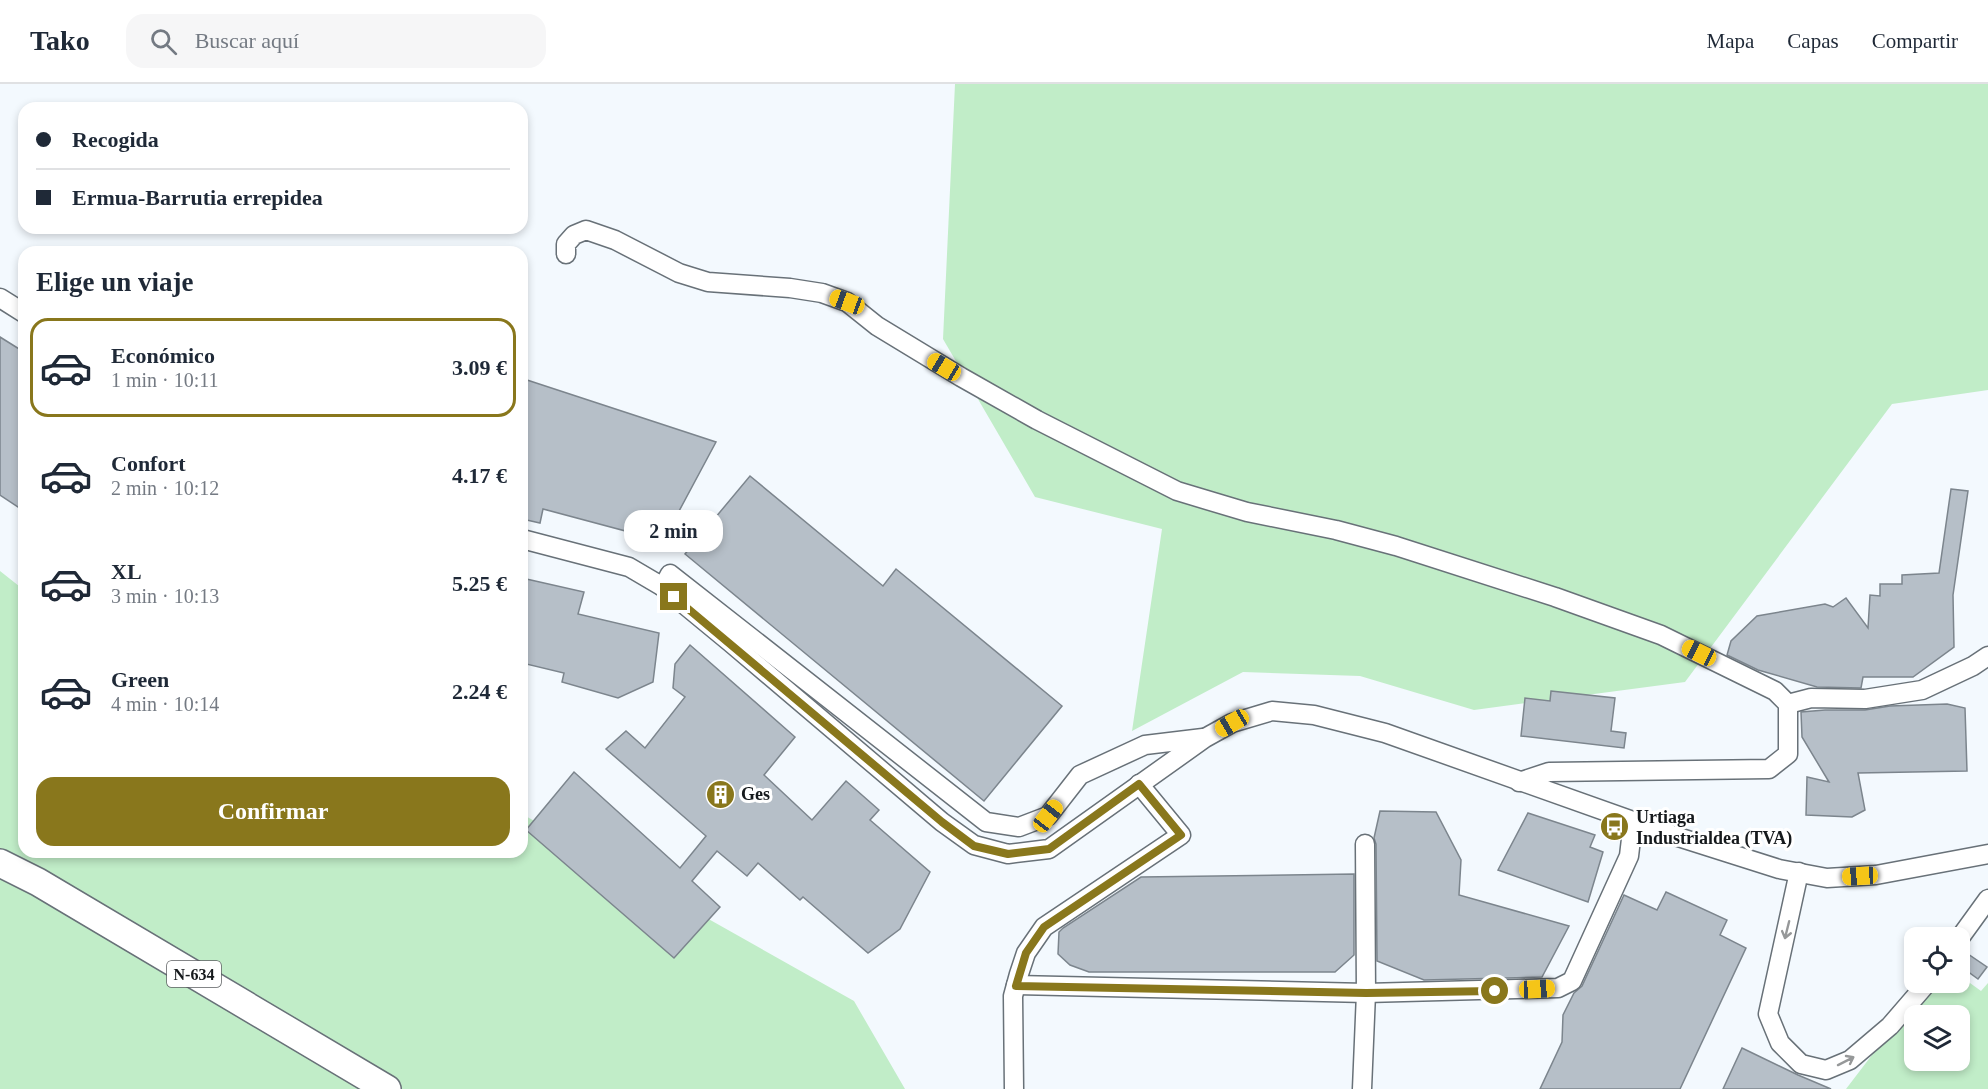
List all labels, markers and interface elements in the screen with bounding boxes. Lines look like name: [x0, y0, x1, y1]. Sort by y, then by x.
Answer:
search box: [126, 14, 546, 68]
text: Tako: [30, 25, 90, 56]
icon: search: [147, 25, 180, 58]
text: Buscar aquí: [195, 28, 299, 53]
text: Mapa: [1707, 29, 1754, 53]
text: Capas: [1787, 29, 1839, 53]
text: Compartir: [1872, 29, 1958, 53]
text: Recogida: [72, 127, 159, 152]
text: Ermua-Barrutia errepidea: [72, 185, 323, 210]
text: Elige un viaje: [36, 267, 194, 297]
car: [827, 287, 867, 317]
icon: car: [39, 341, 93, 395]
text: Económico: [111, 343, 215, 368]
car: [924, 350, 964, 384]
text: 3.09 €: [452, 355, 507, 380]
text: 1 min · 10:11: [111, 369, 219, 391]
icon: car: [39, 449, 93, 503]
text: Confort: [111, 451, 186, 476]
text: 4.17 €: [452, 463, 507, 488]
text: 2 min · 10:12: [111, 477, 219, 499]
callout: 2 min: [624, 510, 724, 552]
text: 2 min: [649, 520, 698, 542]
icon: car: [39, 557, 93, 611]
text: XL: [111, 559, 142, 584]
text: 5.25 €: [452, 571, 507, 596]
route end: [660, 583, 687, 610]
text: 3 min · 10:13: [111, 585, 219, 607]
car: [1679, 637, 1719, 669]
icon: car: [39, 665, 93, 719]
text: Green: [111, 667, 169, 692]
text: 2.24 €: [452, 679, 507, 704]
text: 4 min · 10:14: [111, 693, 219, 715]
car: [1212, 706, 1252, 740]
button: Confirmar: [36, 777, 510, 846]
building icon: Ges: [704, 778, 736, 810]
place label: Ges: [741, 784, 770, 804]
car: [1030, 796, 1066, 836]
place label: Urtiaga Industrialdea (TVA): [1636, 807, 1792, 849]
bus stop icon: Urtiaga Industrialdea (TVA): [1599, 811, 1631, 843]
car: [1842, 866, 1878, 886]
one-way arrow: [1781, 920, 1793, 939]
map controls: [1904, 927, 1970, 1071]
button: locate: [1904, 927, 1970, 993]
road number: N-634: [167, 961, 221, 987]
route start: [1481, 977, 1508, 1004]
car: [1519, 979, 1555, 999]
button: layers: [1904, 1005, 1970, 1071]
one-way arrow: [1837, 1055, 1854, 1067]

